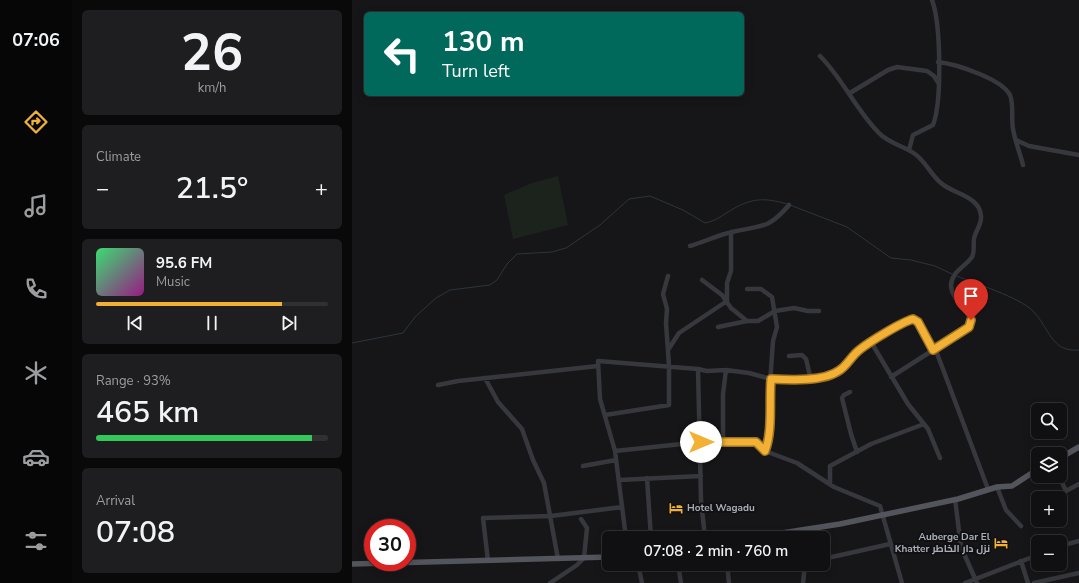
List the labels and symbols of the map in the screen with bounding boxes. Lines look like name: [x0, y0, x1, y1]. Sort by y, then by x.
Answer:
pin: [954, 279, 988, 320]
position arrow: [680, 421, 722, 463]
hotel icon: Hotel Wagadu: [668, 500, 684, 516]
place label: Hotel Wagadu: [687, 501, 755, 515]
speed limit sign: 30: [364, 519, 416, 571]
place label: Auberge Dar El Khatter نزل دار الخاطر: [895, 530, 991, 556]
hotel icon: Auberge Dar El Khatter نزل دار الخاطر: [993, 535, 1009, 551]

